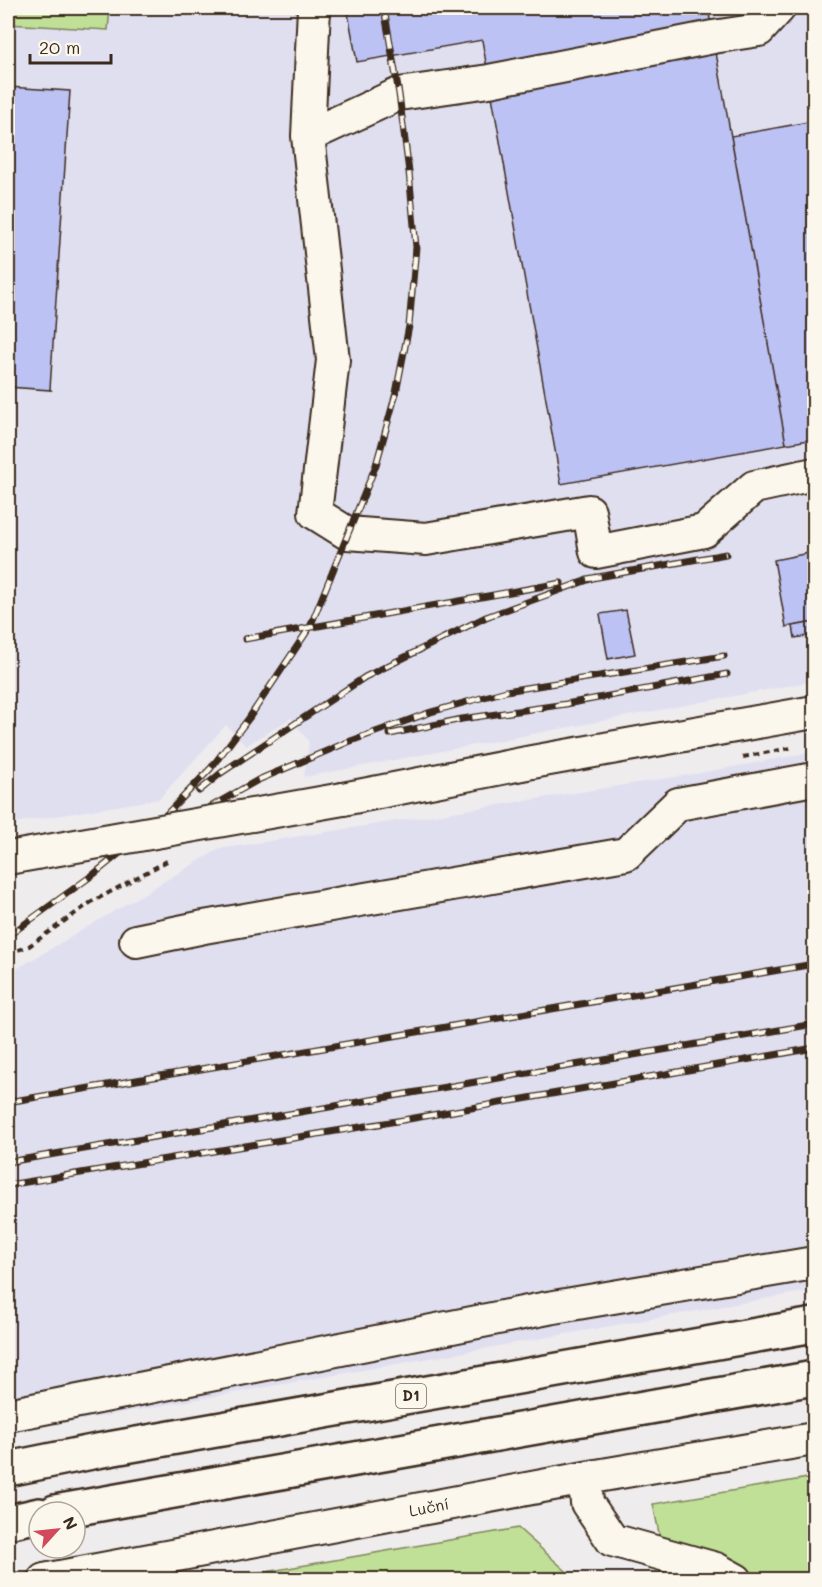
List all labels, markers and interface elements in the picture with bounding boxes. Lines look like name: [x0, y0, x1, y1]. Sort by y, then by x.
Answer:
scale bar: [30, 27, 111, 65]
text: 20 m: [39, 35, 80, 59]
road number: D1: [396, 1384, 426, 1408]
street label: Luční: [407, 1492, 451, 1521]
north arrow: [27, 1500, 87, 1560]
text: N: [59, 1513, 83, 1533]

